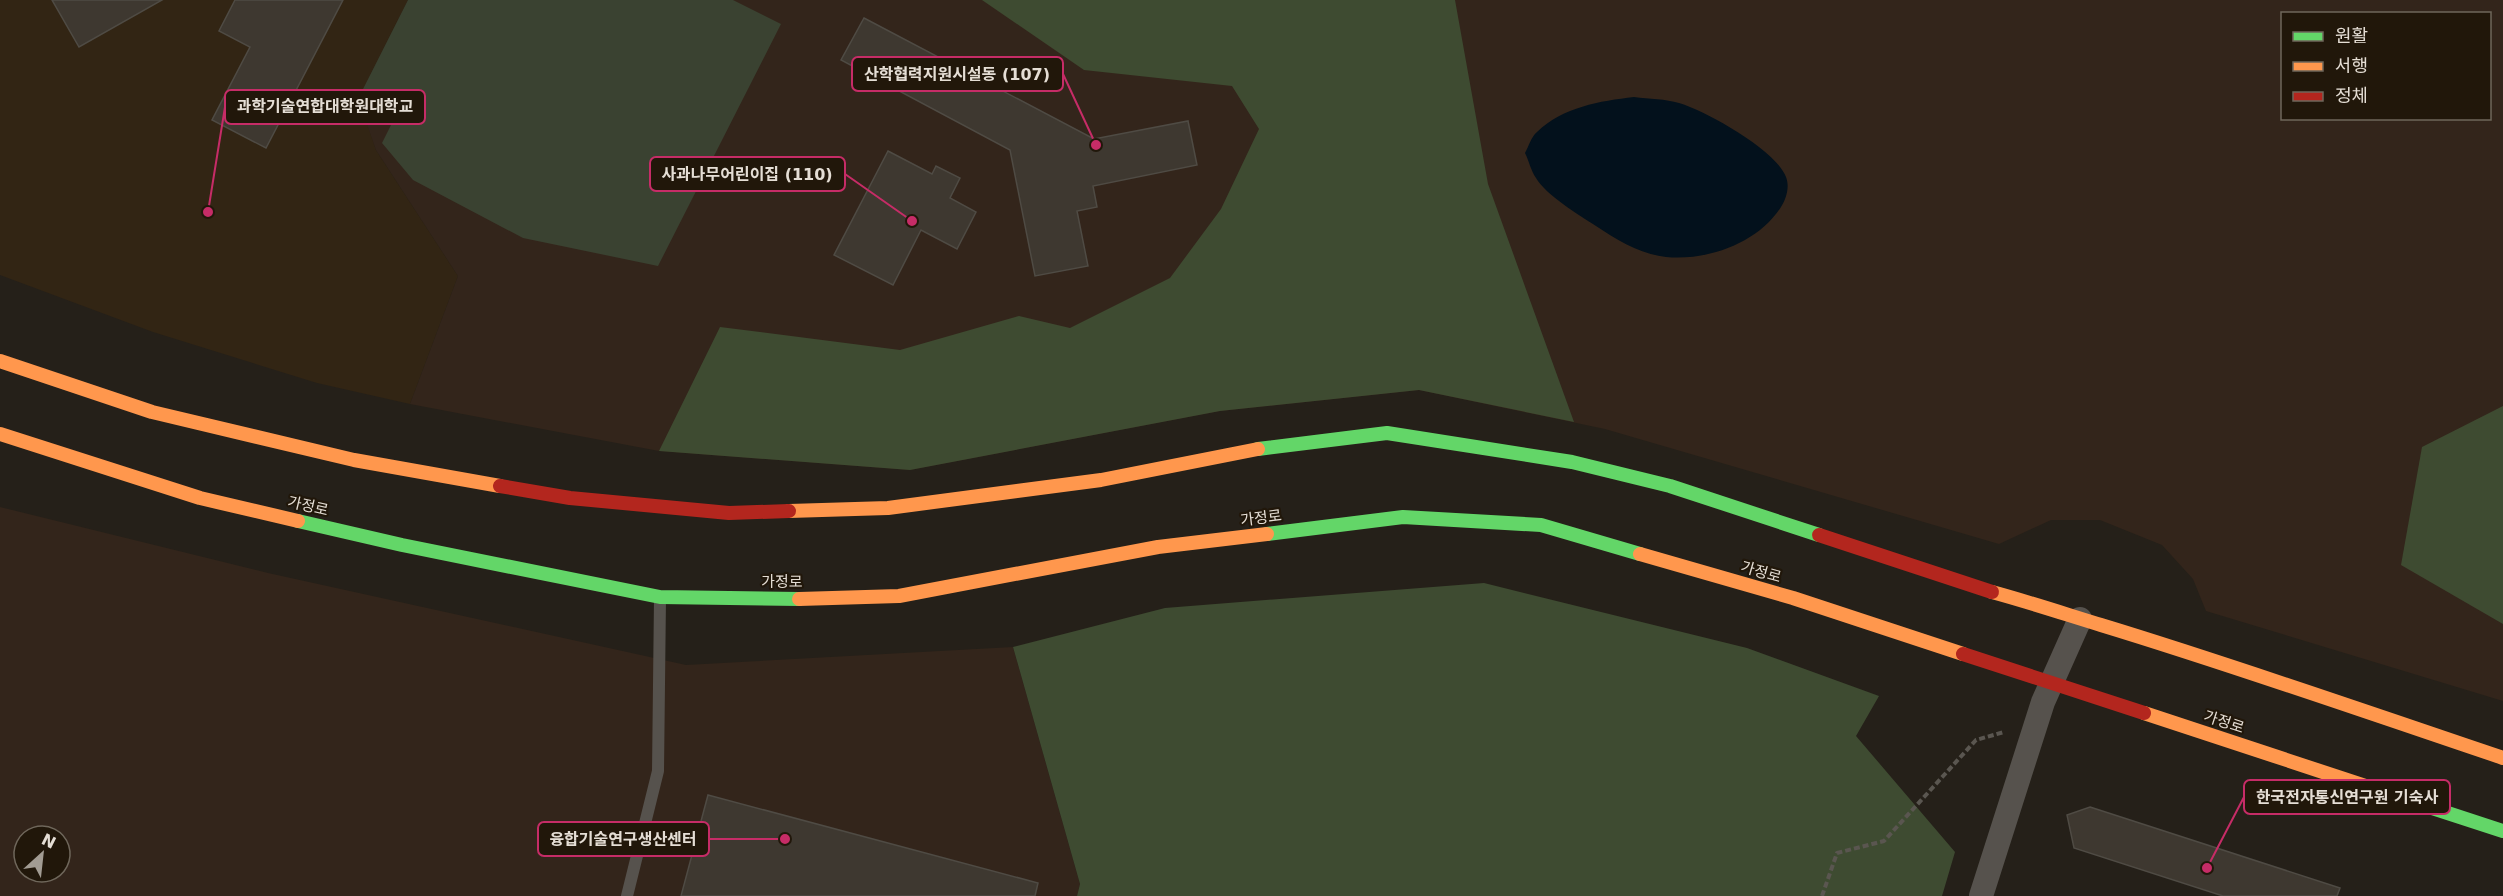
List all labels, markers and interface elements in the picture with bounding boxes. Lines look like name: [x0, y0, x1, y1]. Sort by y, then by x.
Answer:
legend: [2281, 12, 2491, 120]
text: 원활: [2335, 25, 2368, 46]
text: 서행: [2335, 55, 2368, 76]
callout: 산학협력지원시설동 (107): [852, 57, 1063, 91]
text: 산학협력지원시설동 (107): [864, 65, 1050, 84]
text: 정체: [2335, 85, 2368, 106]
callout: 과학기술연합대학원대학교: [225, 90, 425, 124]
text: 과학기술연합대학원대학교: [237, 97, 414, 116]
callout: 사과나무어린이집 (110): [650, 157, 845, 191]
text: 사과나무어린이집 (110): [661, 165, 833, 184]
street label: 가정로: [286, 493, 330, 519]
street label: 가정로: [1239, 507, 1283, 529]
street label: 가정로: [1739, 558, 1783, 586]
street label: 가정로: [761, 573, 803, 591]
street label: 가정로: [2202, 707, 2246, 737]
callout: 한국전자통신연구원 기숙사: [2244, 780, 2450, 814]
text: 한국전자통신연구원 기숙사: [2256, 788, 2438, 807]
callout: 융합기술연구생산센터: [538, 822, 709, 856]
north arrow: [12, 824, 72, 884]
text: N: [38, 830, 59, 853]
text: 융합기술연구생산센터: [549, 830, 697, 849]

